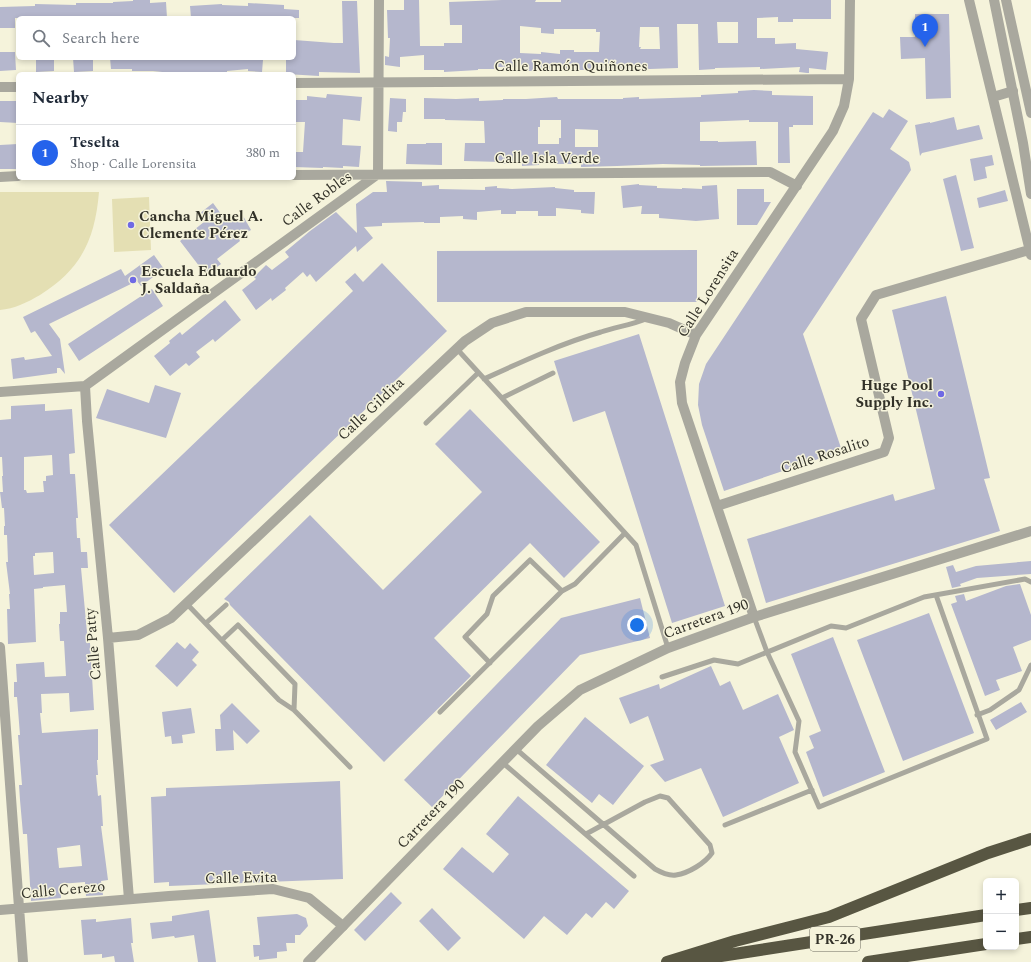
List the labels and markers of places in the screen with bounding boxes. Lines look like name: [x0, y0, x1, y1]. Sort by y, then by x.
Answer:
pin: 1: [912, 14, 938, 47]
place label: Cancha Miguel A. Clemente Pérez: [139, 205, 263, 245]
marker: Cancha Miguel A. Clemente Pérez: [126, 220, 136, 230]
place label: Escuela Eduardo J. Saldaña: [141, 260, 257, 300]
marker: Escuela Eduardo J. Saldaña: [128, 275, 138, 285]
place label: Huge Pool Supply Inc.: [856, 374, 933, 414]
marker: Huge Pool Supply Inc.: [936, 389, 946, 399]

